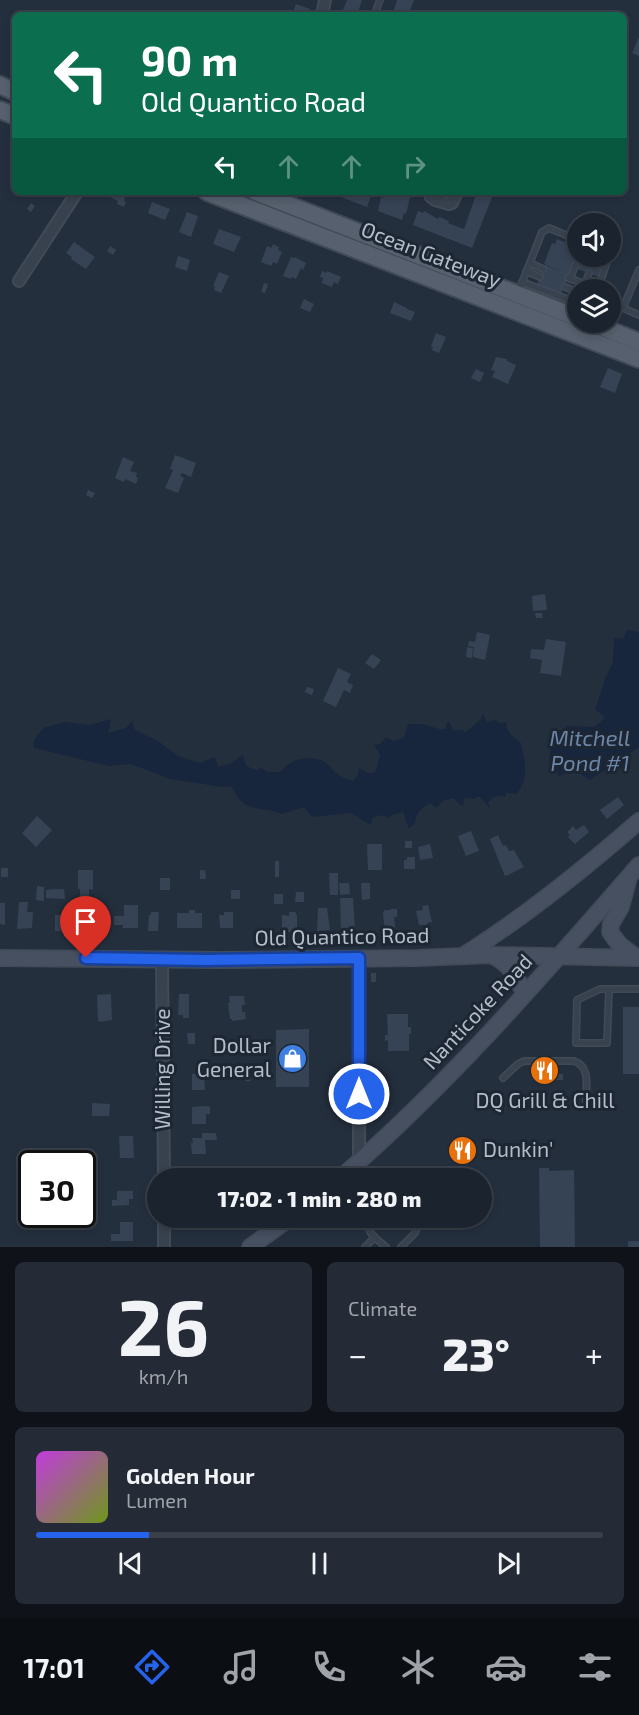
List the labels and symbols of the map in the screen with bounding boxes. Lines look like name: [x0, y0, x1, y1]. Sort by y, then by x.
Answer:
street label: Ocean Gateway: [358, 215, 505, 292]
water label: Mitchell Pond #1: [549, 724, 631, 775]
pin: [60, 896, 111, 958]
street label: Old Quantico Road: [254, 921, 430, 951]
street label: Nanticoke Road: [417, 948, 537, 1074]
street label: Willing Drive: [149, 1008, 174, 1130]
place label: Dollar General: [197, 1032, 272, 1081]
shop icon: Dollar General: [276, 1042, 308, 1074]
restaurant icon: DQ Grill & Chill: [529, 1054, 561, 1086]
position arrow: [327, 1062, 391, 1126]
place label: DQ Grill & Chill: [476, 1087, 615, 1113]
restaurant icon: Dunkin': [446, 1134, 478, 1166]
place label: Dunkin': [483, 1136, 553, 1161]
speed limit sign: 30: [18, 1150, 96, 1228]

